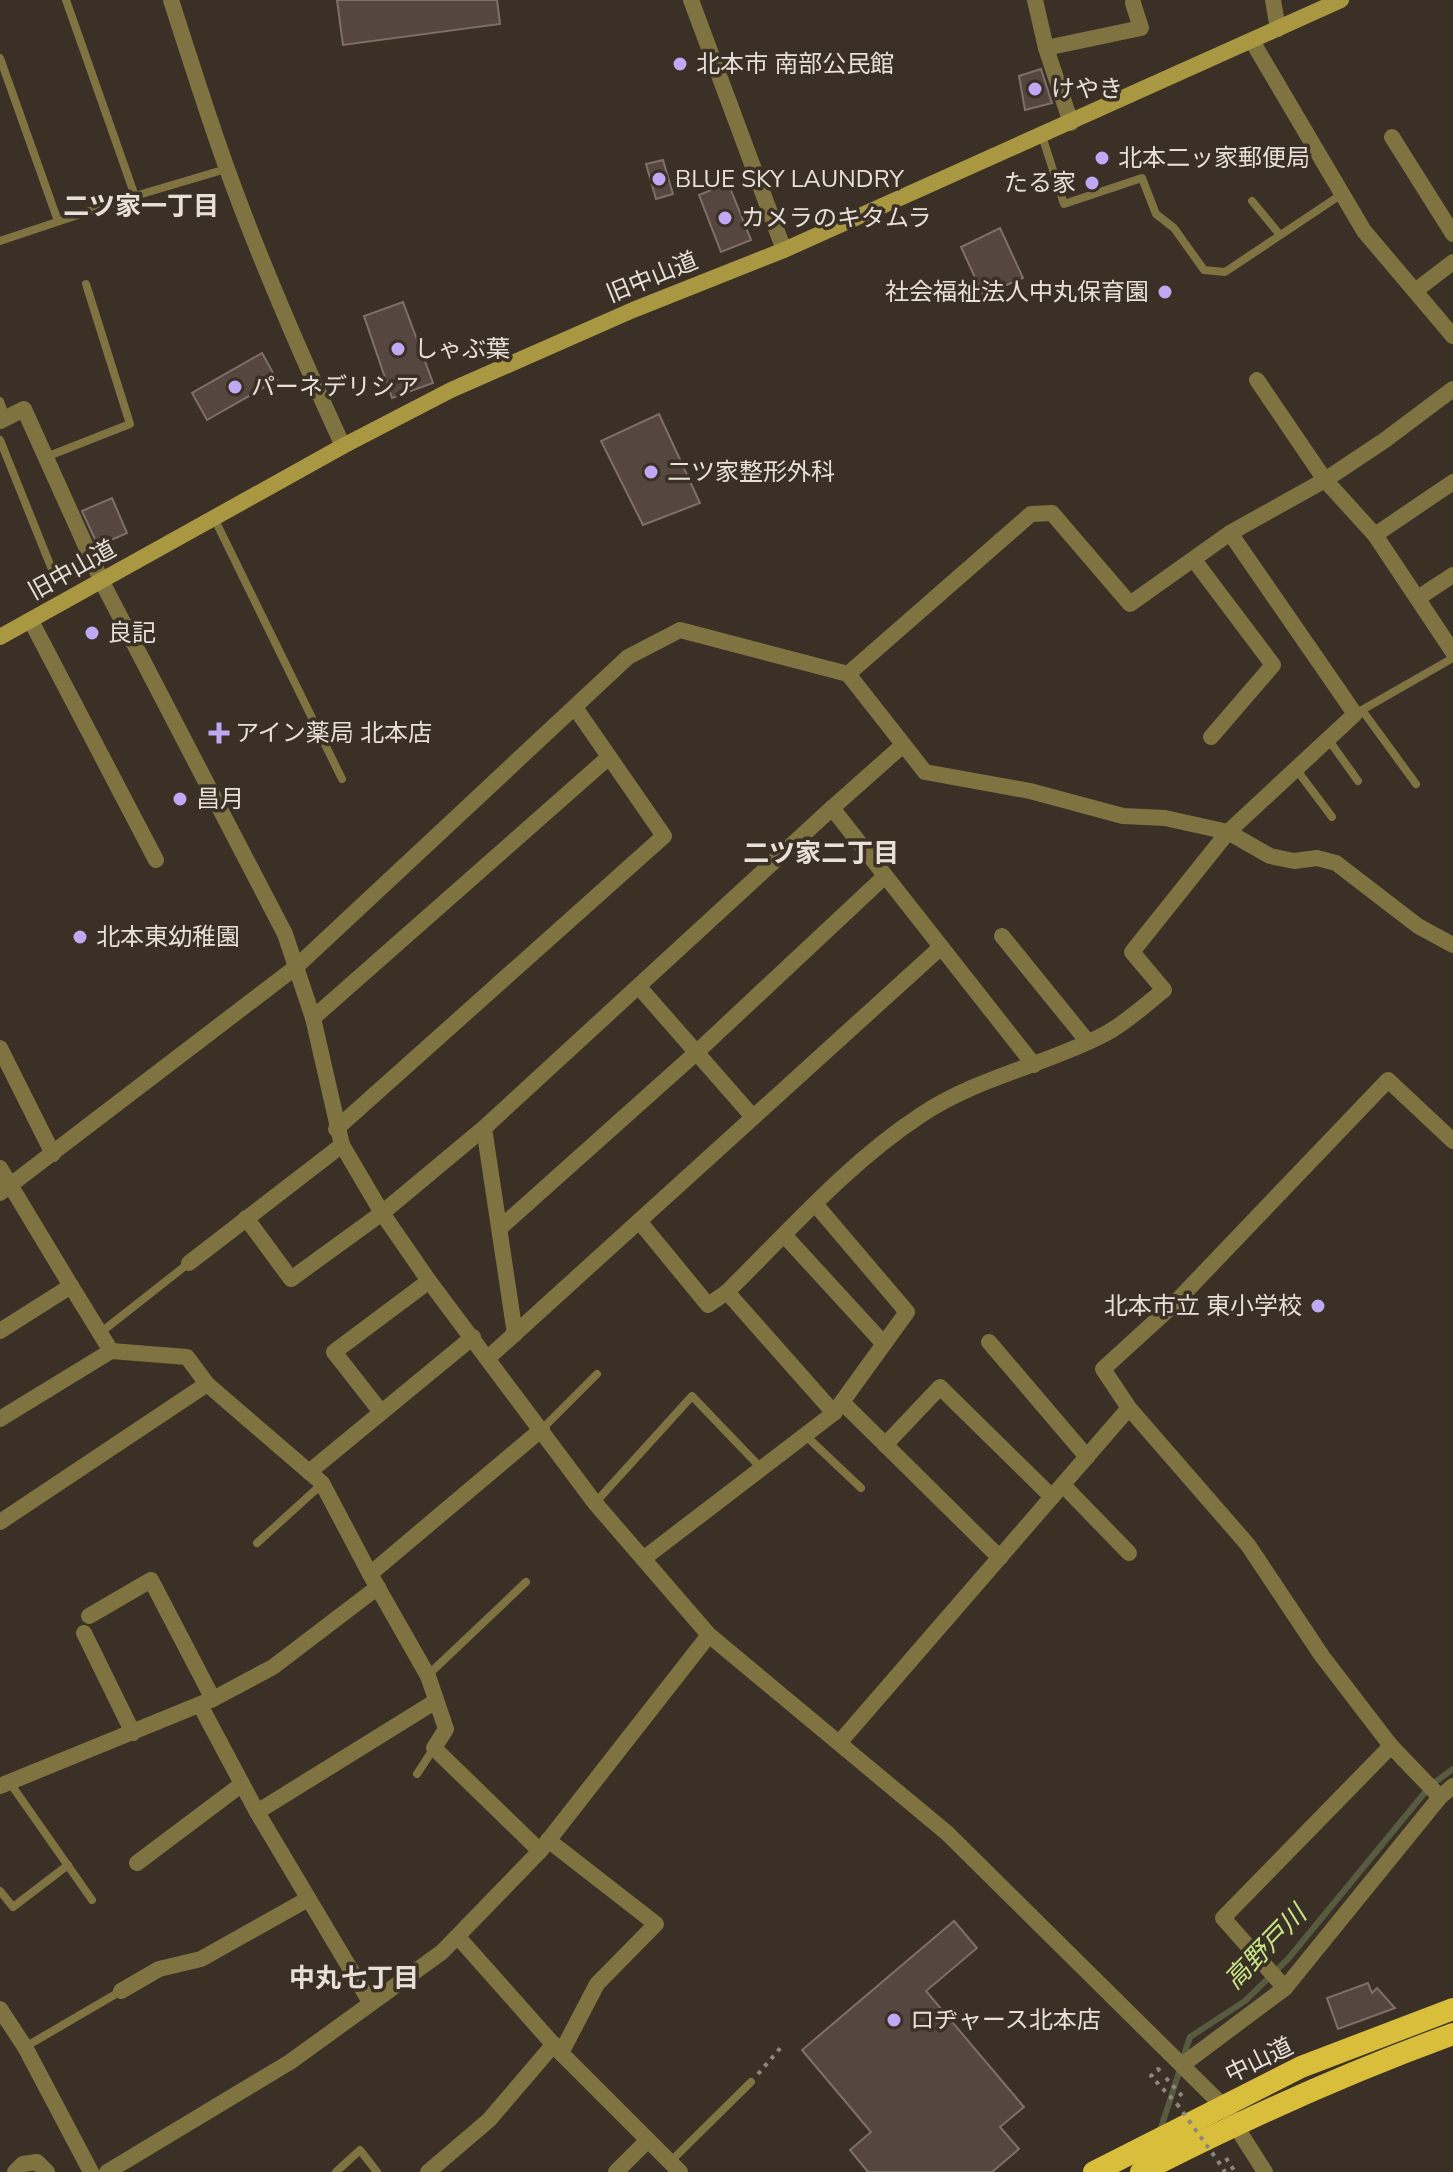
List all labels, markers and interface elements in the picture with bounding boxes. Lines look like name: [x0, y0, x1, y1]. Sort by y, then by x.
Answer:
place label: 北本市 南部公民館: [696, 48, 894, 80]
marker: 北本市 南部公民館: [671, 55, 689, 73]
place label: けやき: [1051, 73, 1123, 105]
marker: けやき: [1026, 80, 1044, 98]
place label: 北本二ッ家郵便局: [1118, 142, 1310, 174]
marker: 北本二ッ家郵便局: [1093, 149, 1111, 167]
place label: BLUE SKY LAUNDRY: [675, 163, 905, 195]
place label: たる家: [1004, 167, 1076, 199]
marker: BLUE SKY LAUNDRY: [650, 170, 668, 188]
marker: たる家: [1083, 174, 1101, 192]
district label: 二ツ家一丁目: [63, 189, 219, 224]
place label: カメラのキタムラ: [741, 202, 932, 234]
marker: カメラのキタムラ: [716, 209, 734, 227]
street label: 旧中山道: [602, 244, 702, 310]
place label: 社会福祉法人中丸保育園: [885, 276, 1149, 308]
marker: 社会福祉法人中丸保育園: [1156, 283, 1174, 301]
place label: しゃぶ葉: [414, 333, 510, 365]
marker: しゃぶ葉: [389, 340, 407, 358]
place label: パーネデリシア: [251, 371, 419, 403]
marker: パーネデリシア: [226, 378, 244, 396]
place label: 二ツ家整形外科: [667, 456, 835, 488]
marker: 二ツ家整形外科: [642, 463, 660, 481]
street label: 旧中山道: [22, 533, 122, 607]
place label: 良記: [108, 617, 156, 649]
marker: 良記: [83, 624, 101, 642]
place label: アイン薬局 北本店: [235, 717, 432, 749]
marker: アイン薬局 北本店: [210, 724, 228, 742]
place label: 昌月: [196, 783, 244, 815]
marker: 昌月: [171, 790, 189, 808]
district label: 二ツ家二丁目: [743, 836, 899, 871]
place label: 北本東幼稚園: [96, 921, 240, 953]
marker: 北本東幼稚園: [71, 928, 89, 946]
place label: 北本市立 東小学校: [1104, 1290, 1302, 1322]
marker: 北本市立 東小学校: [1309, 1297, 1327, 1315]
water label: 高野戸川: [1217, 1896, 1316, 1997]
district label: 中丸七丁目: [289, 1961, 419, 1996]
place label: ロヂャース北本店: [910, 2004, 1101, 2036]
marker: ロヂャース北本店: [885, 2011, 903, 2029]
street label: 中山道: [1220, 2030, 1298, 2090]

